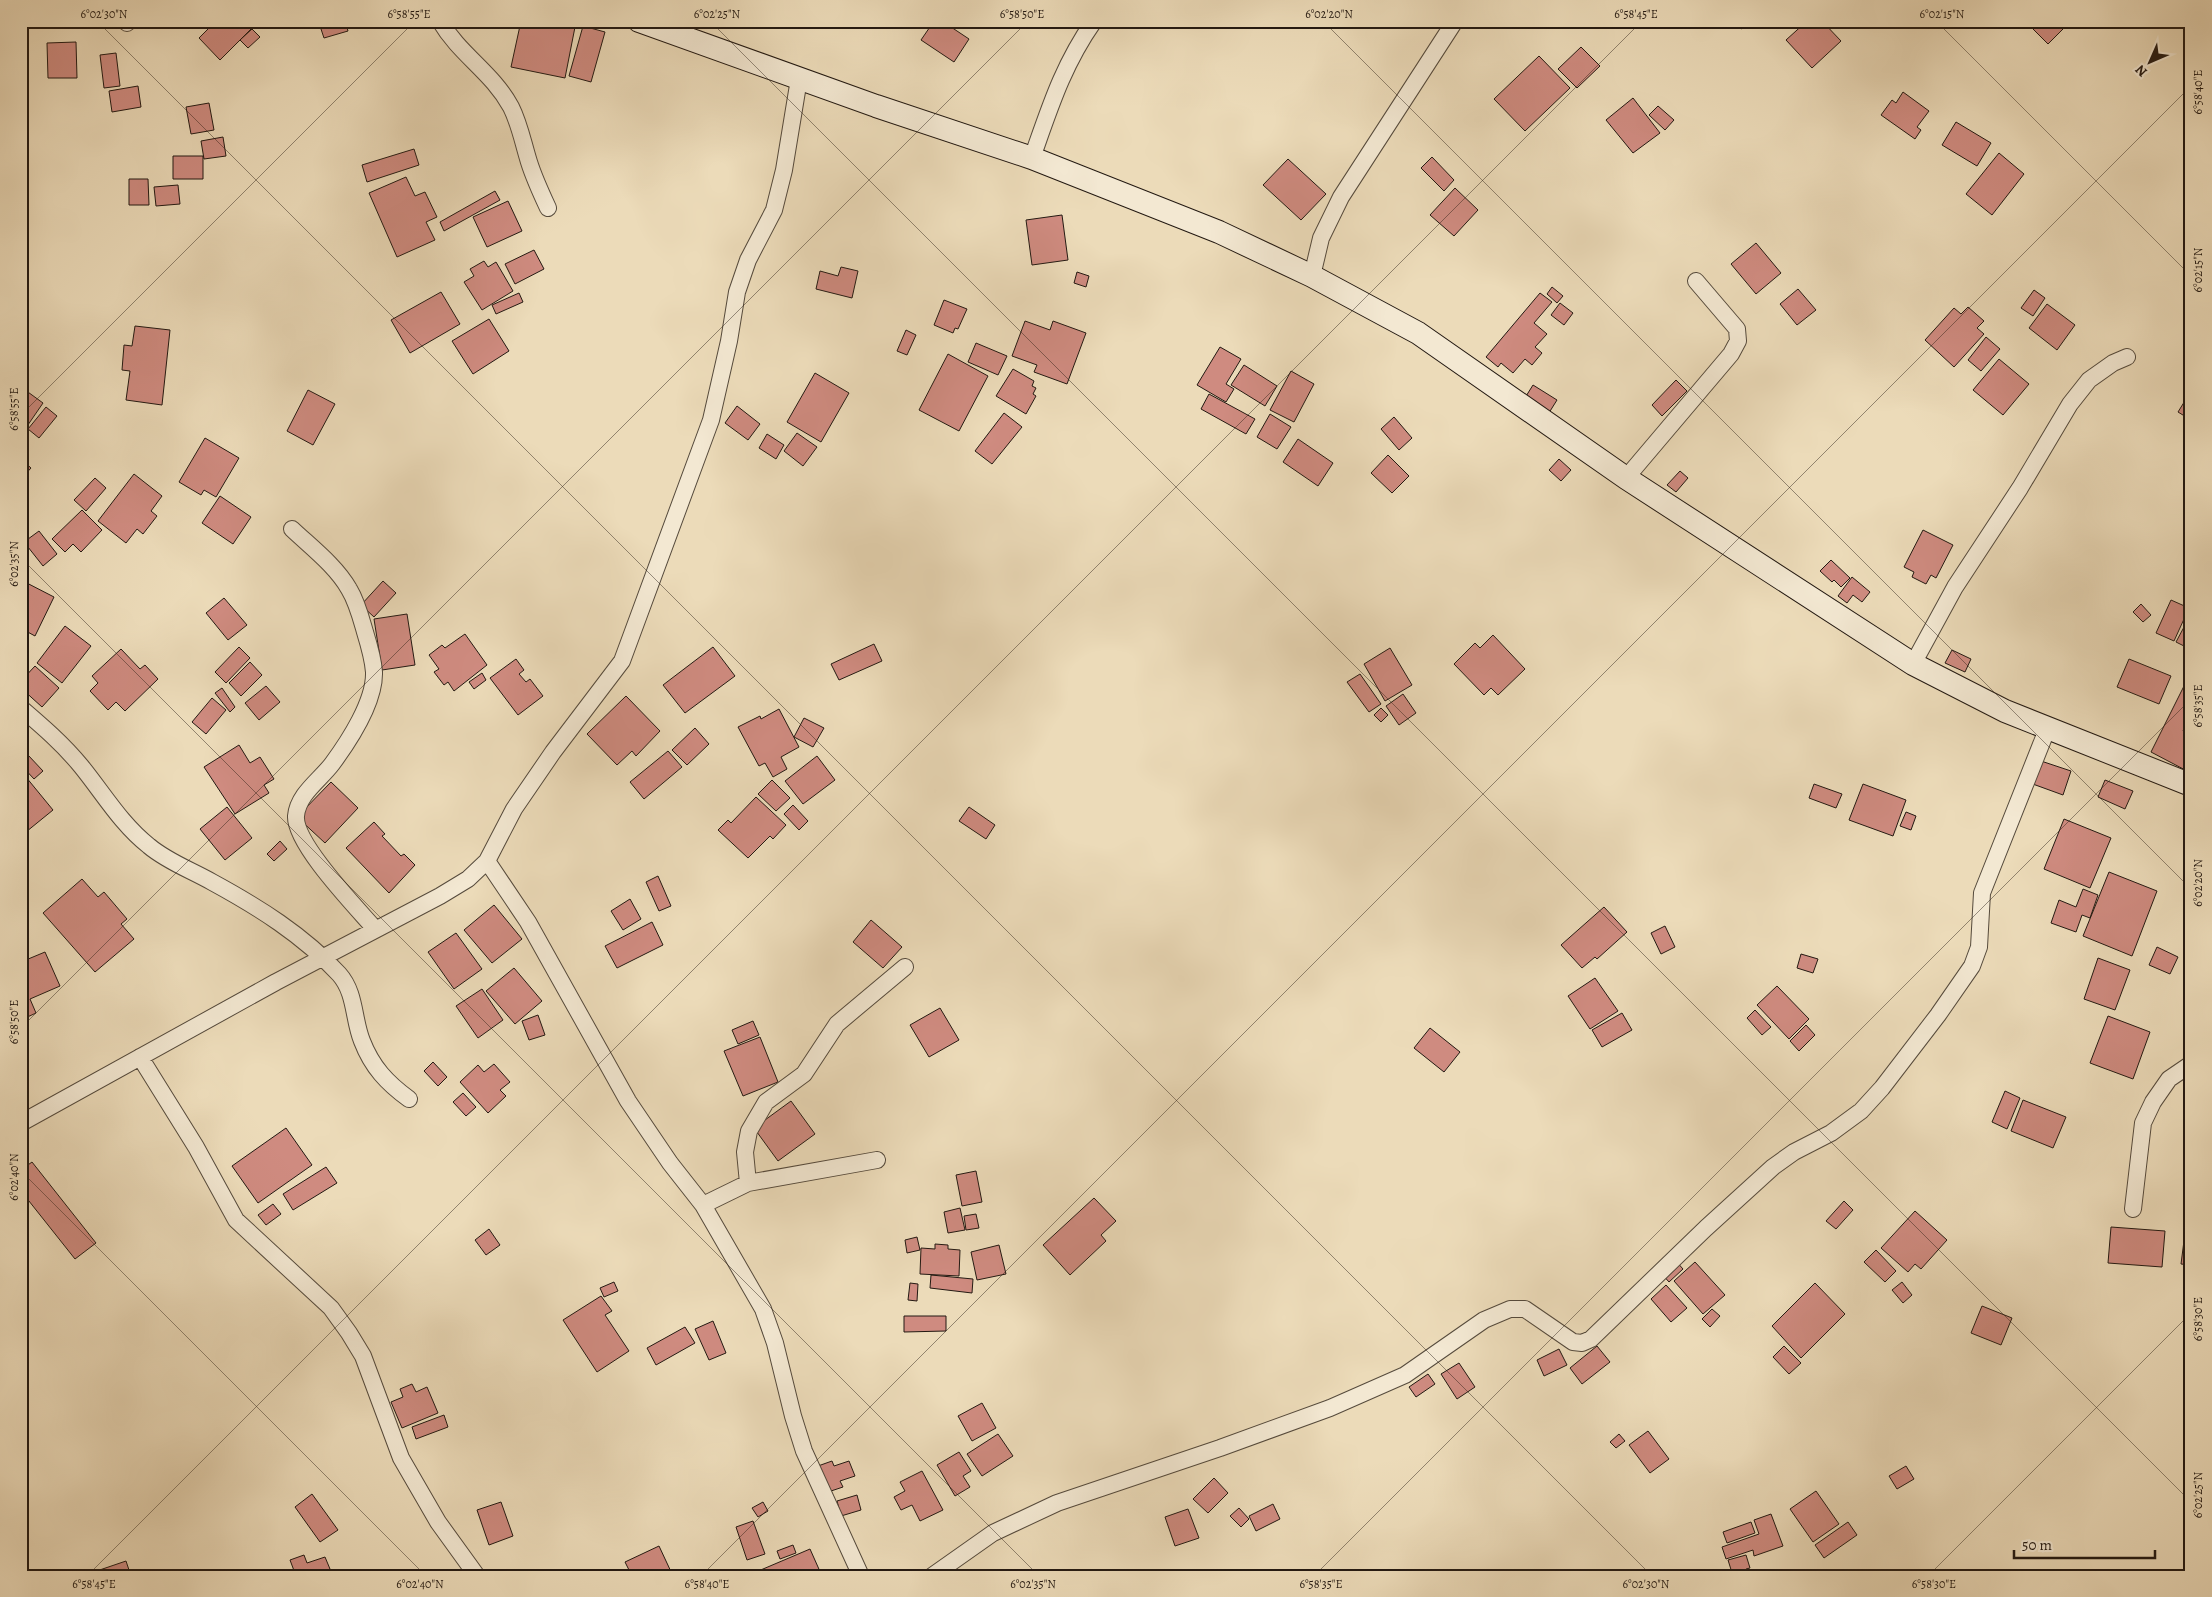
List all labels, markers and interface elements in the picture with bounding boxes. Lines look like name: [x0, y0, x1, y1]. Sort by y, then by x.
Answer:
text: 6°02'30"N: [81, 6, 128, 22]
text: 6°58'55"E: [387, 6, 431, 22]
text: 6°02'25"N: [694, 6, 741, 22]
text: 6°58'50"E: [1000, 6, 1044, 22]
text: 6°02'20"N: [1305, 6, 1353, 22]
text: 6°58'45"E: [1614, 6, 1658, 22]
text: 6°02'15"N: [1920, 6, 1965, 22]
north arrow: [2124, 38, 2174, 88]
text: N: [2131, 61, 2151, 81]
text: 6°58'40"E: [2190, 70, 2206, 114]
text: 6°02'15"N: [2190, 247, 2206, 292]
text: 6°58'55"E: [6, 387, 22, 431]
text: 6°02'35"N: [6, 541, 22, 587]
text: 6°58'35"E: [2190, 684, 2206, 728]
text: 6°02'20"N: [2190, 859, 2206, 907]
text: 6°58'50"E: [6, 1000, 22, 1044]
text: 6°02'40"N: [6, 1153, 22, 1201]
text: 6°58'30"E: [2190, 1297, 2206, 1341]
text: 6°02'25"N: [2190, 1471, 2206, 1518]
scale bar: [2014, 1527, 2156, 1559]
text: 50 m: [2022, 1535, 2052, 1555]
text: 6°58'45"E: [72, 1576, 116, 1592]
text: 6°02'40"N: [396, 1576, 444, 1592]
text: 6°58'40"E: [685, 1576, 729, 1592]
text: 6°02'35"N: [1010, 1576, 1056, 1592]
text: 6°58'35"E: [1299, 1576, 1343, 1592]
text: 6°02'30"N: [1623, 1576, 1670, 1592]
text: 6°58'30"E: [1912, 1576, 1956, 1592]

